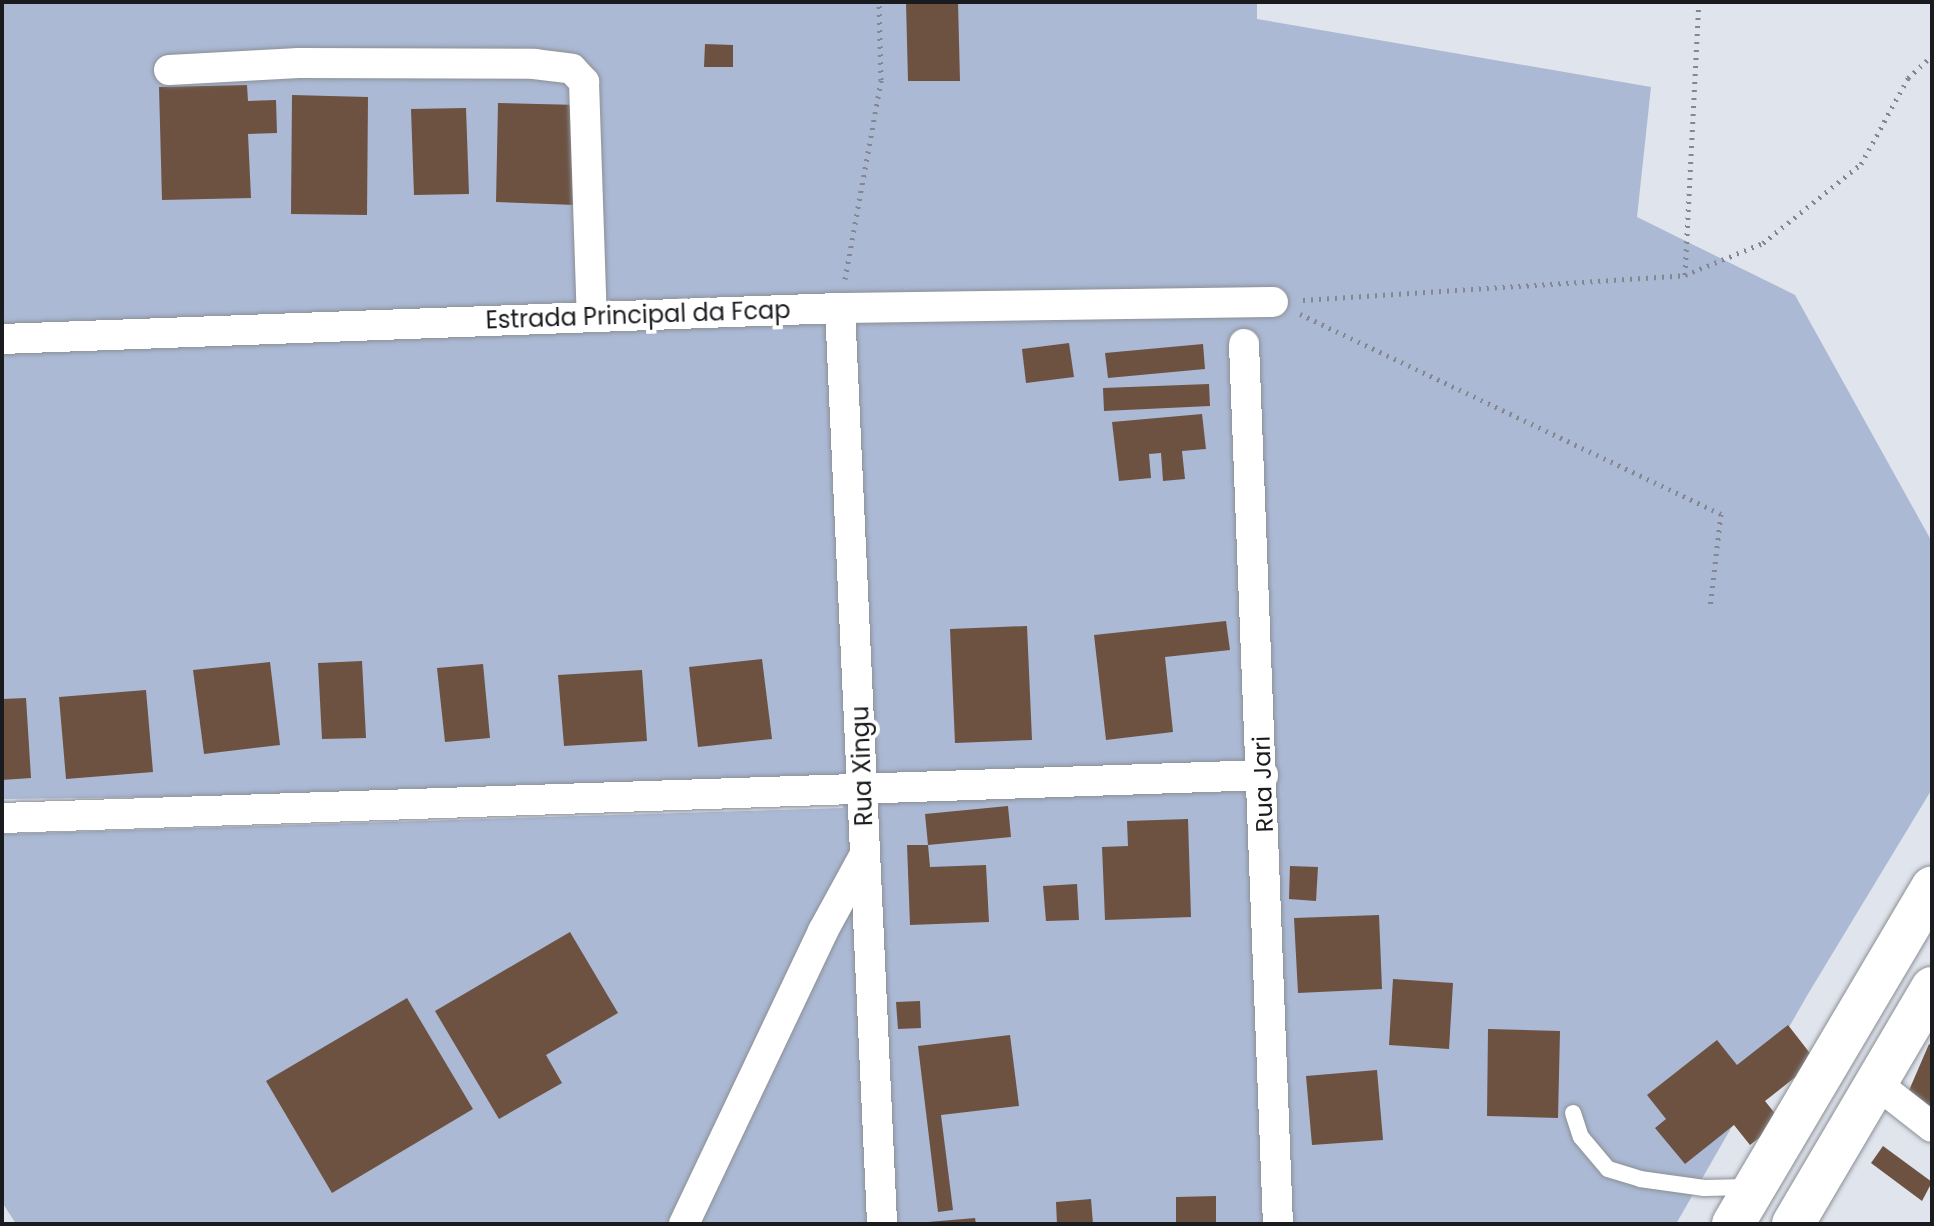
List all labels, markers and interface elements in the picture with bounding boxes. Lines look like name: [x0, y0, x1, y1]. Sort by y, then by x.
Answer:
street label: Estrada Principal da Fcap: [485, 295, 791, 335]
street label: Rua Xingu: [846, 705, 878, 827]
street label: Rua Jari: [1247, 735, 1279, 833]

